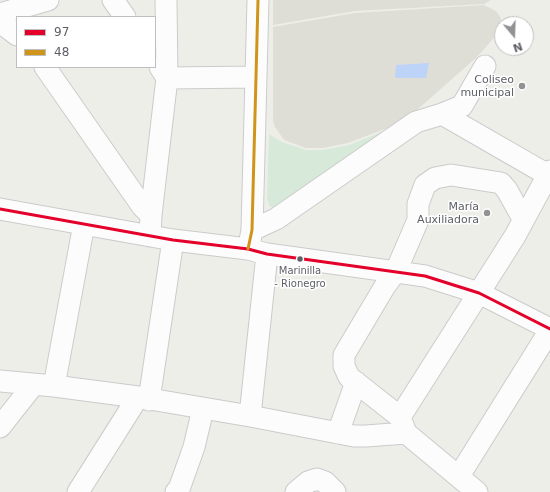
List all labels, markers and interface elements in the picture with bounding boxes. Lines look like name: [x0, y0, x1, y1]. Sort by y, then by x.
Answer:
legend: [16, 16, 156, 68]
north arrow: [494, 16, 534, 56]
text: 97: [54, 25, 69, 39]
text: N: [511, 39, 524, 55]
text: 48: [54, 45, 69, 59]
place label: Coliseo municipal: [460, 73, 514, 99]
marker: Coliseo municipal: [517, 81, 527, 91]
place label: María Auxiliadora: [417, 200, 479, 226]
marker: María Auxiliadora: [482, 208, 492, 218]
marker: Marinilla - Rionegro: [295, 254, 305, 264]
place label: Marinilla - Rionegro: [274, 265, 326, 288]

